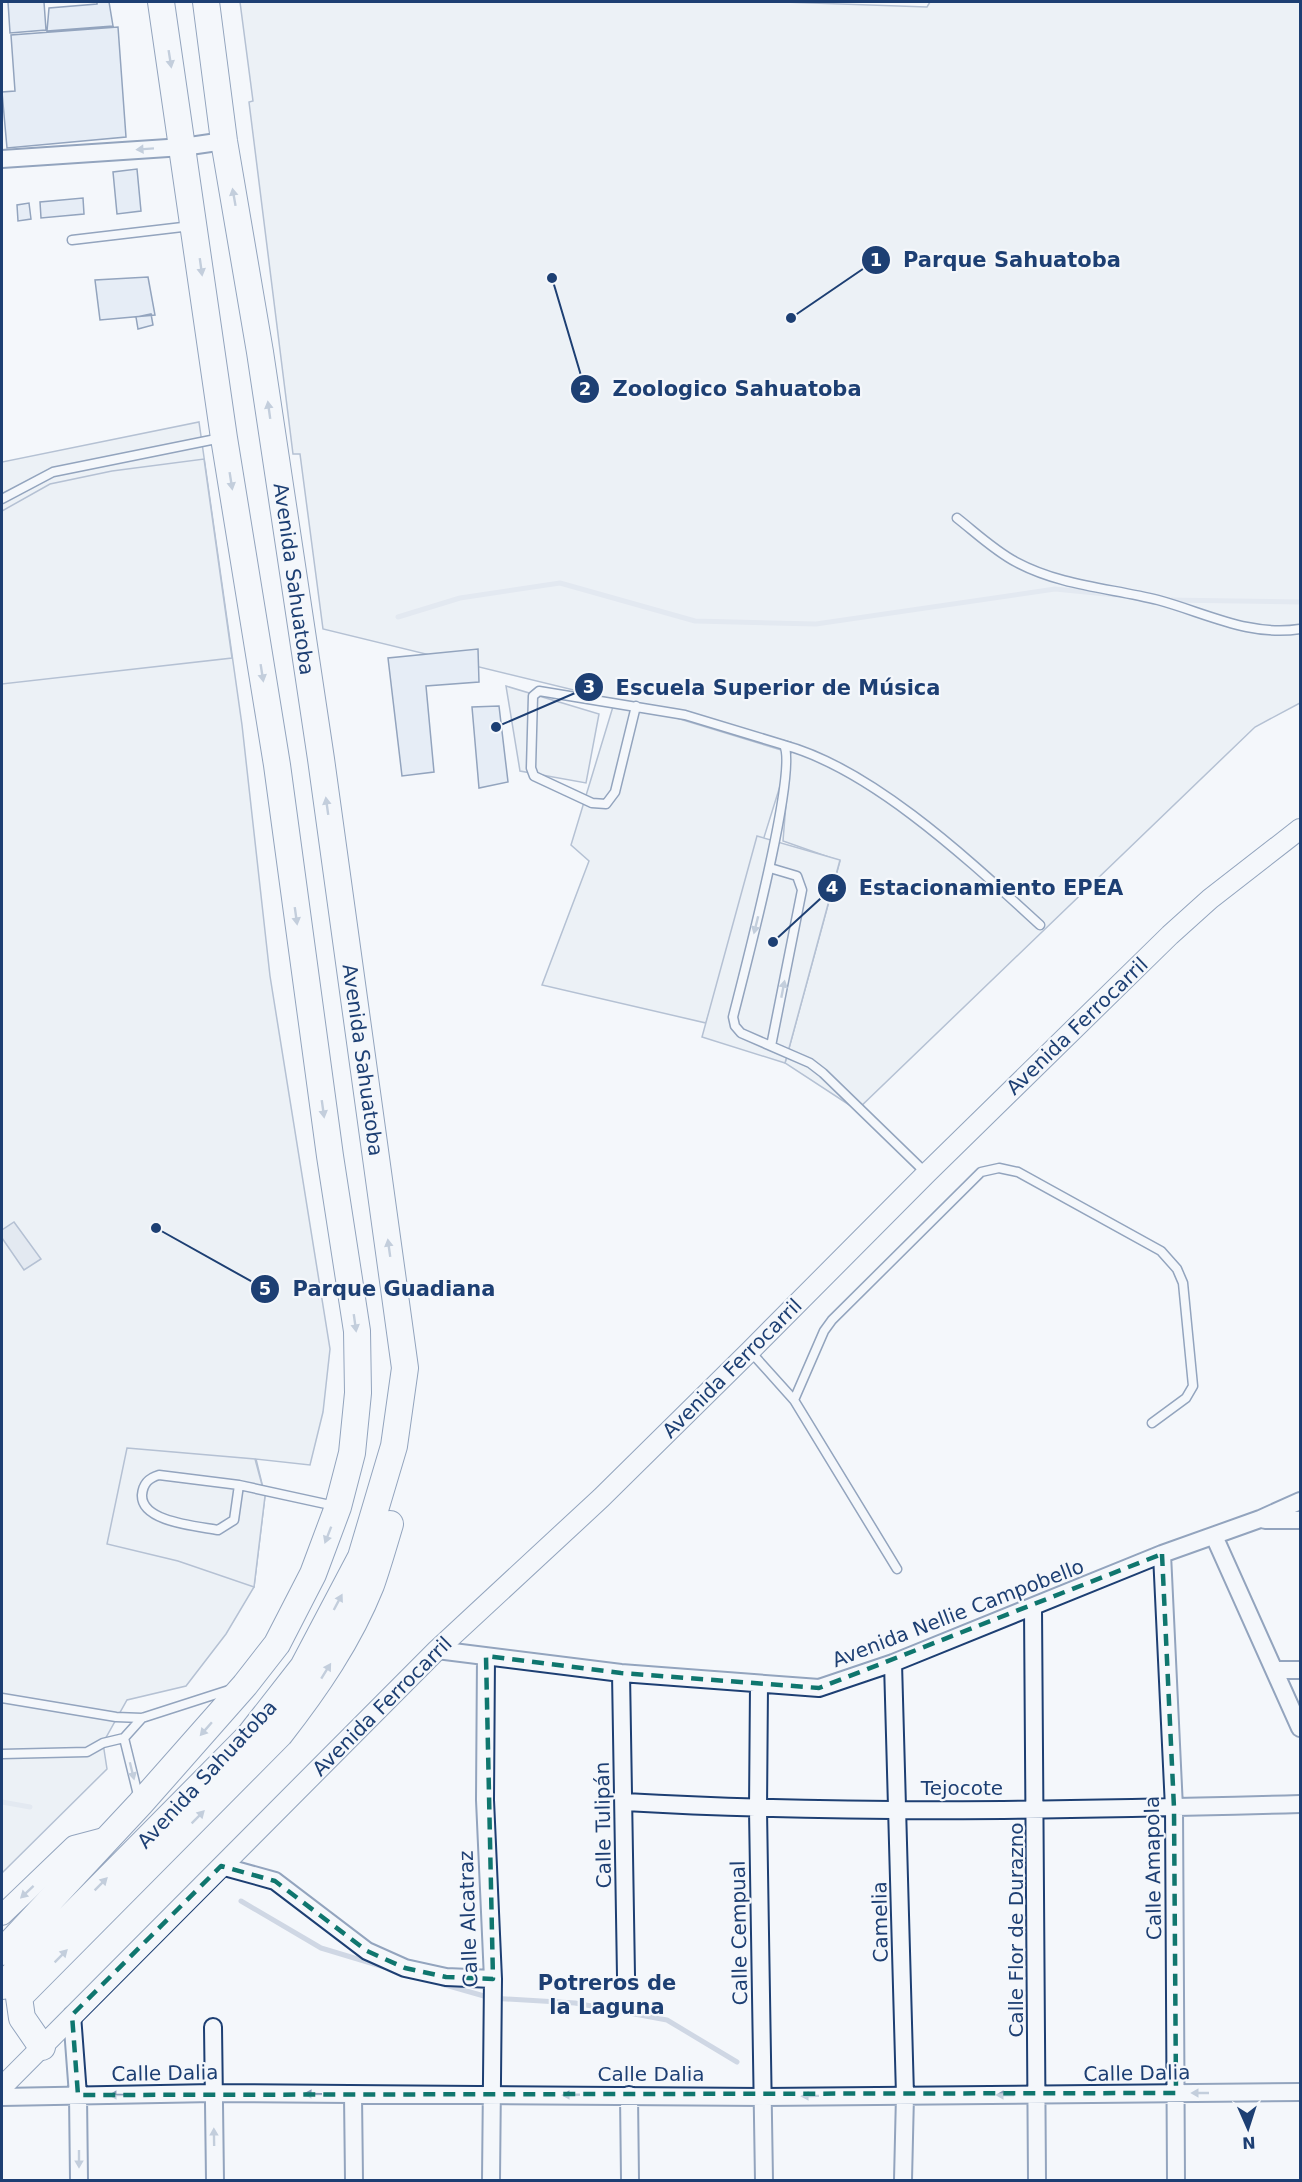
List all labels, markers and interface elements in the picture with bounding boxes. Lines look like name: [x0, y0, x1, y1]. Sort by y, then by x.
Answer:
one-way arrow: [165, 50, 174, 69]
one-way arrow: [136, 145, 155, 154]
one-way arrow: [229, 187, 238, 206]
callout: Parque Sahuatoba: [861, 240, 1133, 279]
text: Parque Sahuatoba: [903, 248, 1121, 272]
text: 1: [870, 249, 882, 270]
one-way arrow: [196, 258, 205, 277]
callout: Zoologico Sahuatoba: [570, 370, 873, 409]
text: Zoologico Sahuatoba: [612, 377, 862, 401]
text: 2: [579, 378, 591, 399]
one-way arrow: [264, 400, 273, 419]
one-way arrow: [227, 472, 236, 491]
street label: Avenida Sahuatoba: [269, 481, 319, 677]
one-way arrow: [258, 664, 267, 683]
callout: Escuela Superior de Música: [574, 668, 953, 707]
text: 3: [583, 676, 595, 697]
text: Escuela Superior de Música: [616, 676, 940, 700]
one-way arrow: [323, 797, 332, 816]
callout: Estacionamiento EPEA: [817, 869, 1136, 908]
text: Estacionamiento EPEA: [859, 876, 1124, 900]
text: 4: [826, 877, 838, 898]
one-way arrow: [292, 907, 301, 926]
one-way arrow: [750, 916, 760, 934]
street label: Avenida Ferrocarril: [1001, 952, 1153, 1100]
street label: Avenida Sahuatoba: [338, 962, 388, 1158]
one-way arrow: [779, 979, 788, 998]
one-way arrow: [319, 1100, 328, 1119]
one-way arrow: [384, 1238, 393, 1257]
callout: Parque Guadiana: [250, 1269, 507, 1308]
text: Parque Guadiana: [293, 1277, 495, 1301]
text: 5: [259, 1278, 271, 1299]
street label: Avenida Ferrocarril: [657, 1293, 807, 1443]
one-way arrow: [351, 1313, 360, 1332]
one-way arrow: [322, 1526, 332, 1544]
street label: Avenida Nellie Campobello: [829, 1554, 1087, 1672]
one-way arrow: [334, 1594, 343, 1611]
street label: Avenida Ferrocarril: [307, 1631, 457, 1781]
one-way arrow: [320, 1663, 331, 1679]
street label: Avenida Sahuatoba: [132, 1695, 282, 1853]
one-way arrow: [200, 1721, 213, 1736]
one-way arrow: [128, 1762, 137, 1780]
street label: Calle Tulipán: [590, 1762, 616, 1888]
street label: Tejocote: [920, 1776, 1003, 1800]
street label: Calle Amapola: [1140, 1796, 1166, 1940]
one-way arrow: [190, 1811, 204, 1825]
street label: Calle Flor de Durazno: [1004, 1822, 1028, 2038]
street label: Calle Alcatraz: [454, 1850, 482, 1988]
street label: Calle Cempual: [726, 1860, 752, 2006]
one-way arrow: [93, 1878, 107, 1892]
street label: Camelia: [867, 1881, 893, 1963]
one-way arrow: [20, 1884, 34, 1898]
one-way arrow: [53, 1949, 67, 1963]
district label: Potreros de la Laguna: [538, 1971, 676, 2019]
street label: Calle Dalia: [111, 2060, 219, 2086]
street label: Calle Dalia: [1083, 2060, 1191, 2086]
street label: Calle Dalia: [597, 2062, 705, 2086]
one-way arrow: [1191, 2088, 1210, 2098]
one-way arrow: [303, 2089, 322, 2099]
one-way arrow: [108, 2090, 127, 2100]
one-way arrow: [561, 2090, 580, 2100]
one-way arrow: [996, 2090, 1015, 2100]
one-way arrow: [801, 2091, 820, 2101]
north arrow: [1218, 2098, 1278, 2158]
one-way arrow: [209, 2127, 219, 2146]
text: N: [1242, 2133, 1256, 2152]
one-way arrow: [74, 2149, 83, 2168]

